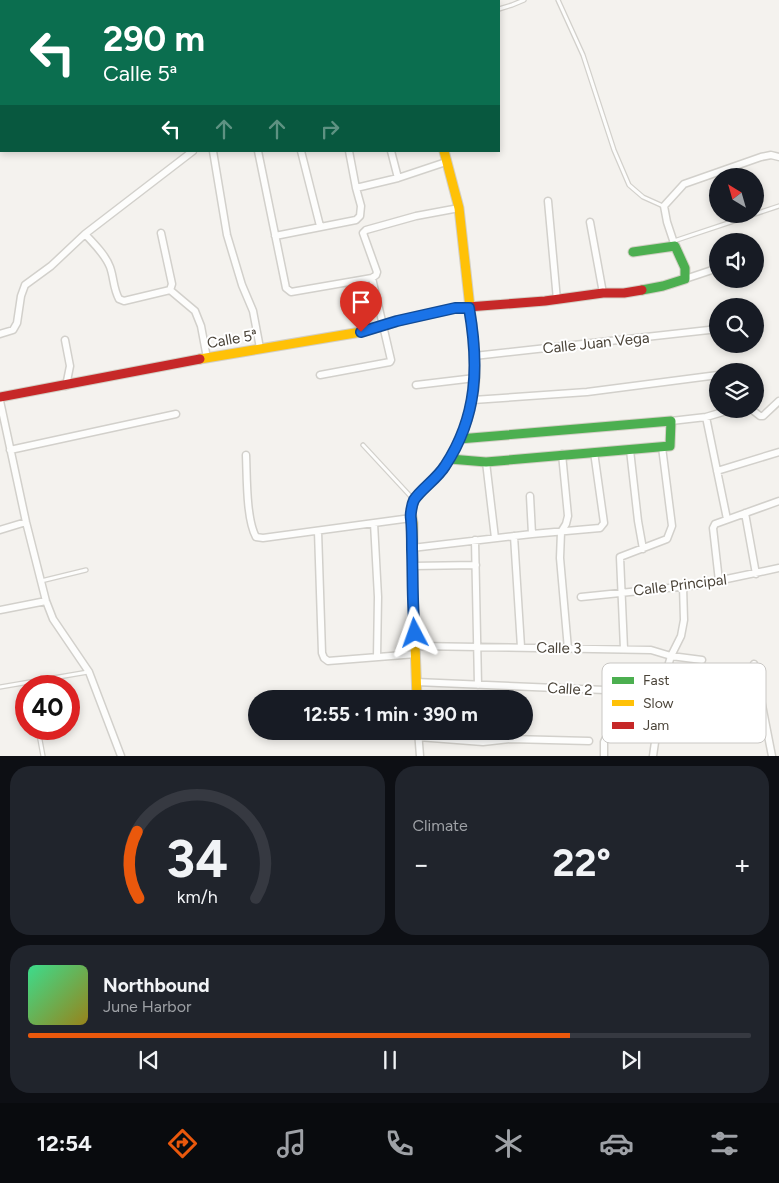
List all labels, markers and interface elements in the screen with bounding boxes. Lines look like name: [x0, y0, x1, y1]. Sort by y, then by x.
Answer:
text: 290 m: [103, 18, 205, 60]
icon: left: [20, 20, 85, 85]
text: Calle 5ª: [103, 60, 177, 87]
icon: left: [157, 115, 185, 143]
icon: ahead: [210, 115, 238, 143]
icon: ahead: [263, 115, 291, 143]
icon: right: [316, 115, 344, 143]
north arrow: [709, 168, 764, 222]
map controls: [709, 168, 764, 418]
button: sound: [709, 233, 764, 288]
pin: [340, 281, 382, 332]
icon: arrive: [347, 288, 375, 316]
button: search: [709, 298, 764, 353]
street label: Calle 5ª: [206, 326, 258, 352]
street label: Calle Juan Vega: [542, 328, 650, 358]
button: layers: [709, 363, 764, 418]
street label: Calle Principal: [632, 570, 728, 600]
position arrow: [388, 606, 440, 658]
street label: Calle 3: [536, 639, 582, 657]
legend: [602, 663, 766, 743]
text: Fast: [643, 672, 669, 689]
speed limit sign: 40: [15, 675, 80, 740]
street label: Calle 2: [547, 679, 593, 699]
text: Slow: [643, 695, 674, 712]
text: 12:55 · 1 min · 390 m: [303, 703, 478, 726]
text: Jam: [643, 717, 669, 734]
text: Climate: [413, 816, 468, 835]
text: 34: [166, 828, 228, 890]
text: 22°: [553, 840, 611, 886]
text: −: [413, 847, 430, 881]
text: +: [734, 847, 751, 881]
text: km/h: [177, 886, 218, 907]
text: Northbound: [103, 974, 210, 997]
text: June Harbor: [103, 997, 191, 1016]
icon: previous: [135, 1046, 163, 1074]
icon: pause: [376, 1046, 404, 1074]
icon: next: [617, 1046, 645, 1074]
icon: directions: [165, 1126, 200, 1161]
icon: music: [274, 1126, 309, 1161]
icon: phone: [382, 1126, 417, 1161]
icon: climate: [491, 1126, 526, 1161]
icon: car: [599, 1126, 634, 1161]
icon: filters: [707, 1126, 742, 1161]
text: 12:54: [37, 1130, 92, 1157]

